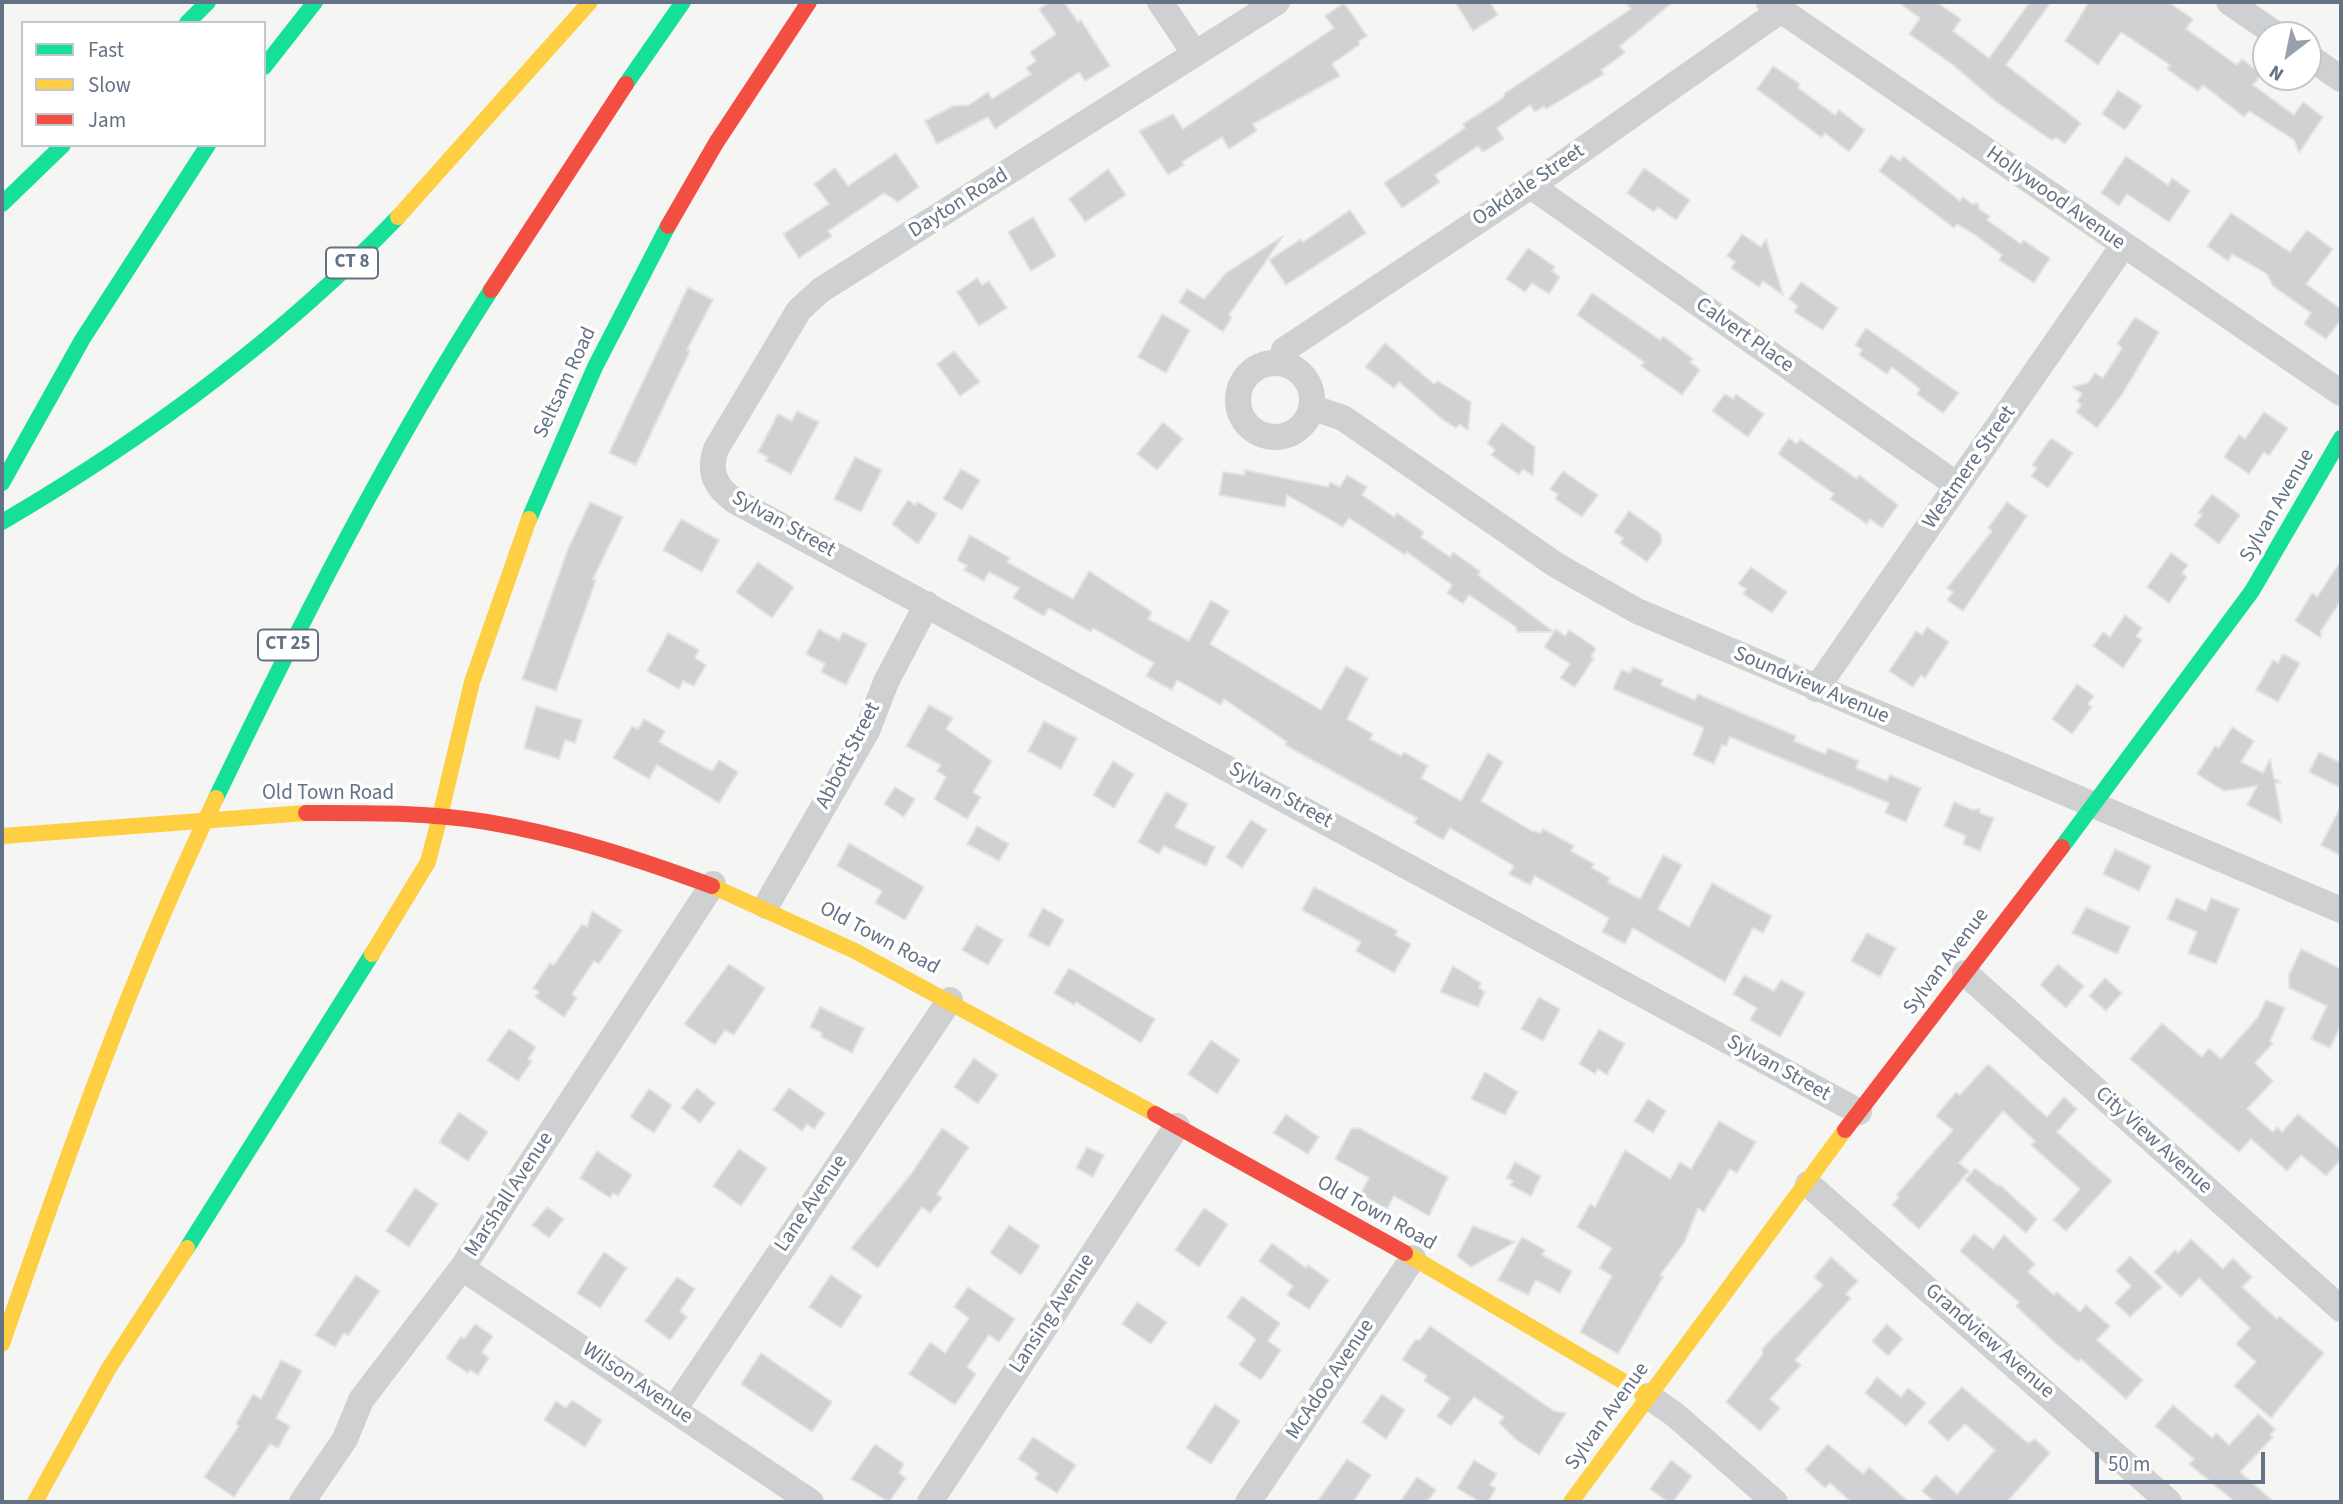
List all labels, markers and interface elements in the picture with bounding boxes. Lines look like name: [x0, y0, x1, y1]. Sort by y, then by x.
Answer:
legend: [21, 21, 266, 147]
north arrow: [2252, 21, 2322, 91]
text: Fast: [88, 35, 124, 65]
text: N: [2264, 58, 2289, 87]
text: Slow: [88, 70, 131, 100]
text: Jam: [88, 105, 126, 135]
street label: Oakdale Street: [1468, 139, 1590, 233]
street label: Hollywood Avenue: [1981, 142, 2129, 256]
street label: Dayton Road: [905, 164, 1013, 244]
road number: CT 8: [326, 247, 378, 278]
street label: Calvert Place: [1690, 293, 1798, 379]
street label: Seltsam Road: [529, 323, 603, 443]
street label: Westmere Street: [1918, 402, 2022, 534]
street label: Sylvan Avenue: [2235, 445, 2321, 567]
street label: Sylvan Street: [727, 486, 839, 564]
road number: CT 25: [258, 630, 318, 660]
street label: Soundview Avenue: [1729, 642, 1893, 730]
street label: Abbott Street: [811, 698, 887, 814]
street label: Sylvan Street: [1224, 757, 1336, 835]
street label: Old Town Road: [262, 781, 394, 807]
street label: Old Town Road: [815, 897, 943, 981]
street label: Sylvan Avenue: [1899, 904, 1995, 1020]
street label: Sylvan Street: [1722, 1030, 1834, 1108]
street label: City View Avenue: [2089, 1082, 2217, 1200]
street label: Marshall Avenue: [460, 1128, 560, 1262]
street label: Lane Avenue: [770, 1151, 854, 1257]
street label: Old Town Road: [1312, 1171, 1440, 1257]
street label: Lansing Avenue: [1005, 1250, 1101, 1378]
street label: Grandview Avenue: [1919, 1279, 2059, 1405]
street label: McAdoo Avenue: [1282, 1315, 1380, 1445]
street label: Wilson Avenue: [577, 1338, 697, 1430]
street label: Sylvan Avenue: [1561, 1358, 1655, 1476]
scale bar: [2098, 1438, 2268, 1482]
text: 50 m: [2108, 1449, 2150, 1479]

